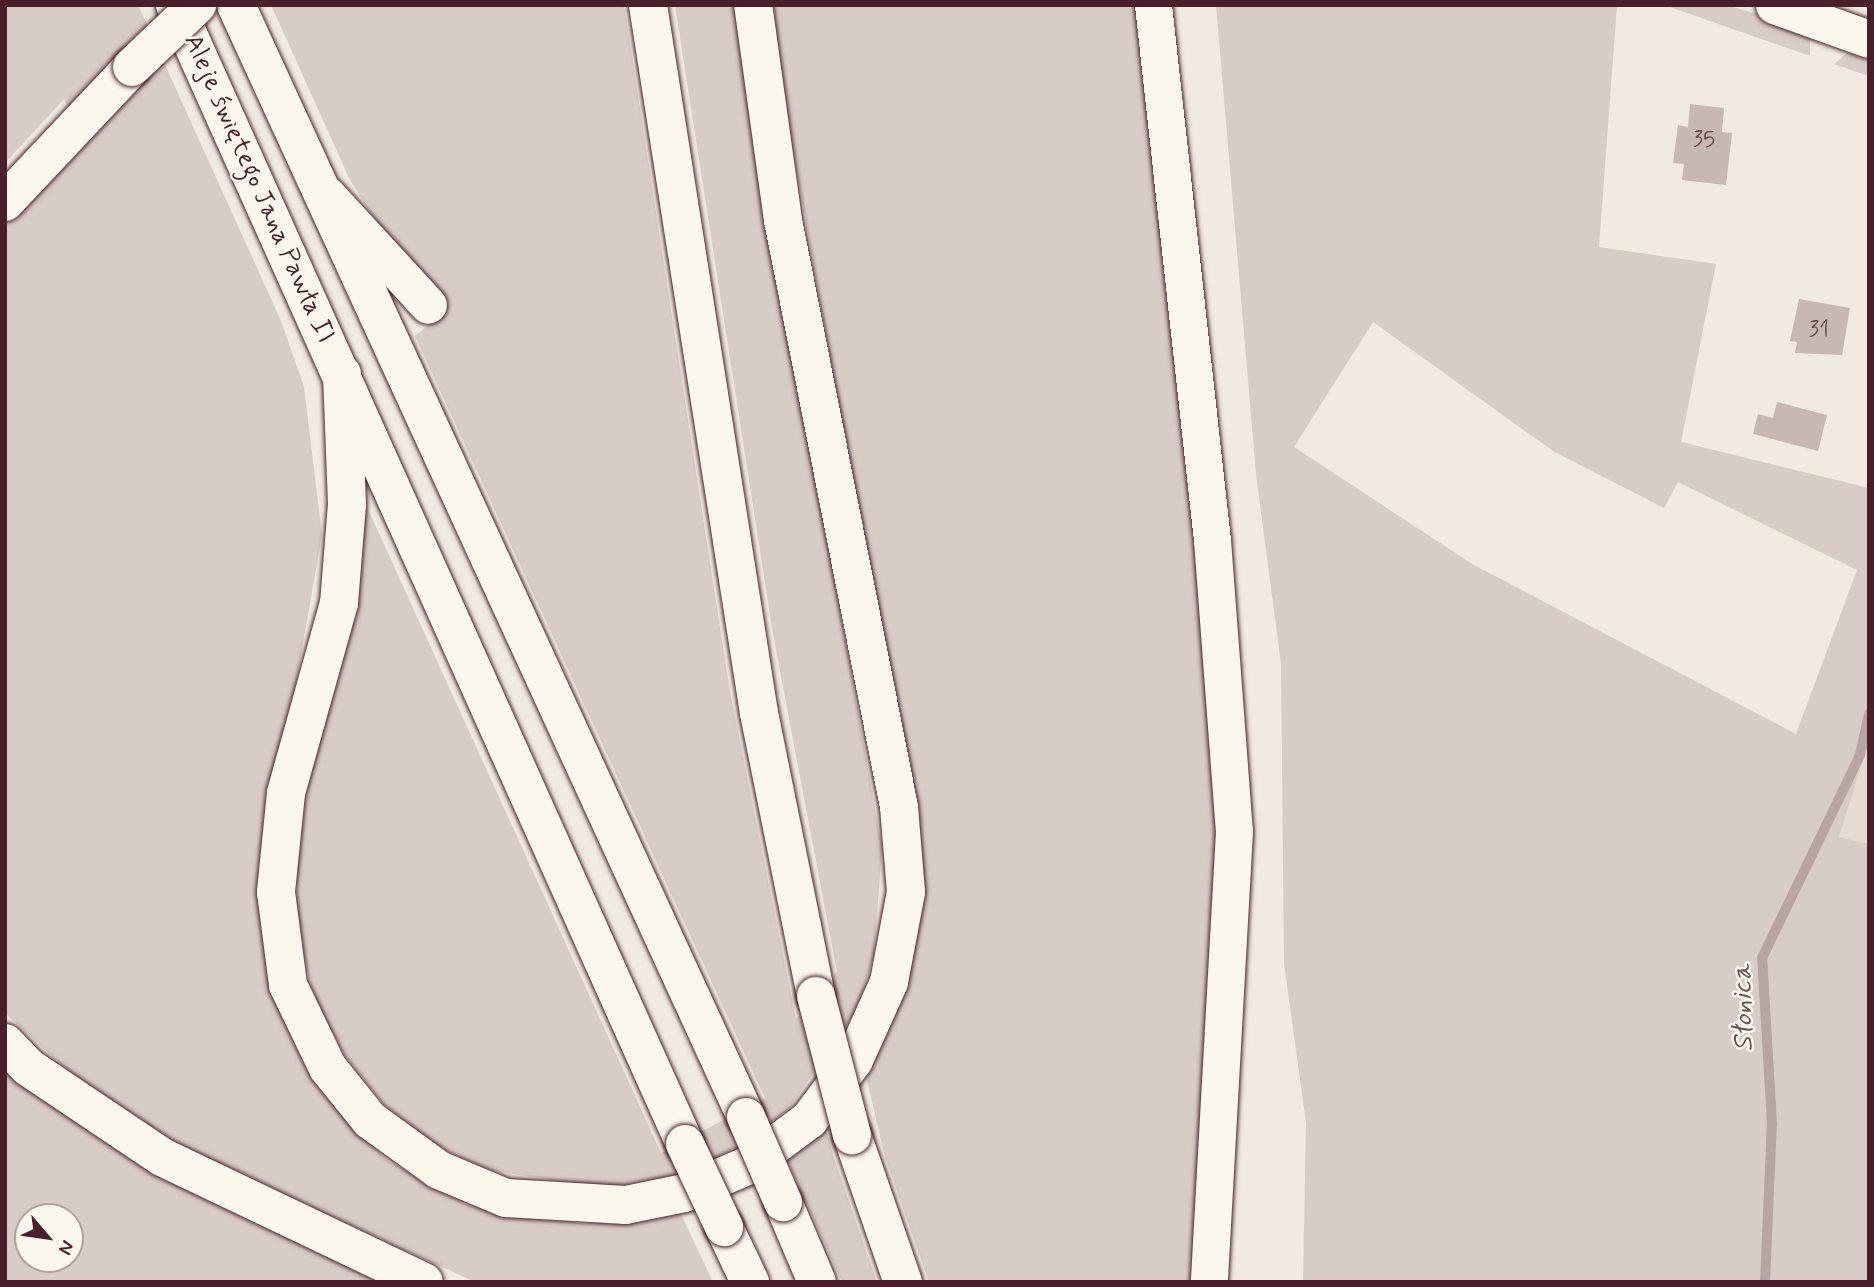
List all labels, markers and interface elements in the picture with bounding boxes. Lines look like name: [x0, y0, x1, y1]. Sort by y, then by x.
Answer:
street label: Aleje świętego Jana Pawła II: [175, 29, 341, 349]
house number: 35: [1693, 126, 1715, 154]
house number: 31: [1809, 316, 1829, 344]
water label: Słonica: [1726, 964, 1762, 1052]
north arrow: [14, 1203, 84, 1273]
text: N: [52, 1236, 80, 1259]

